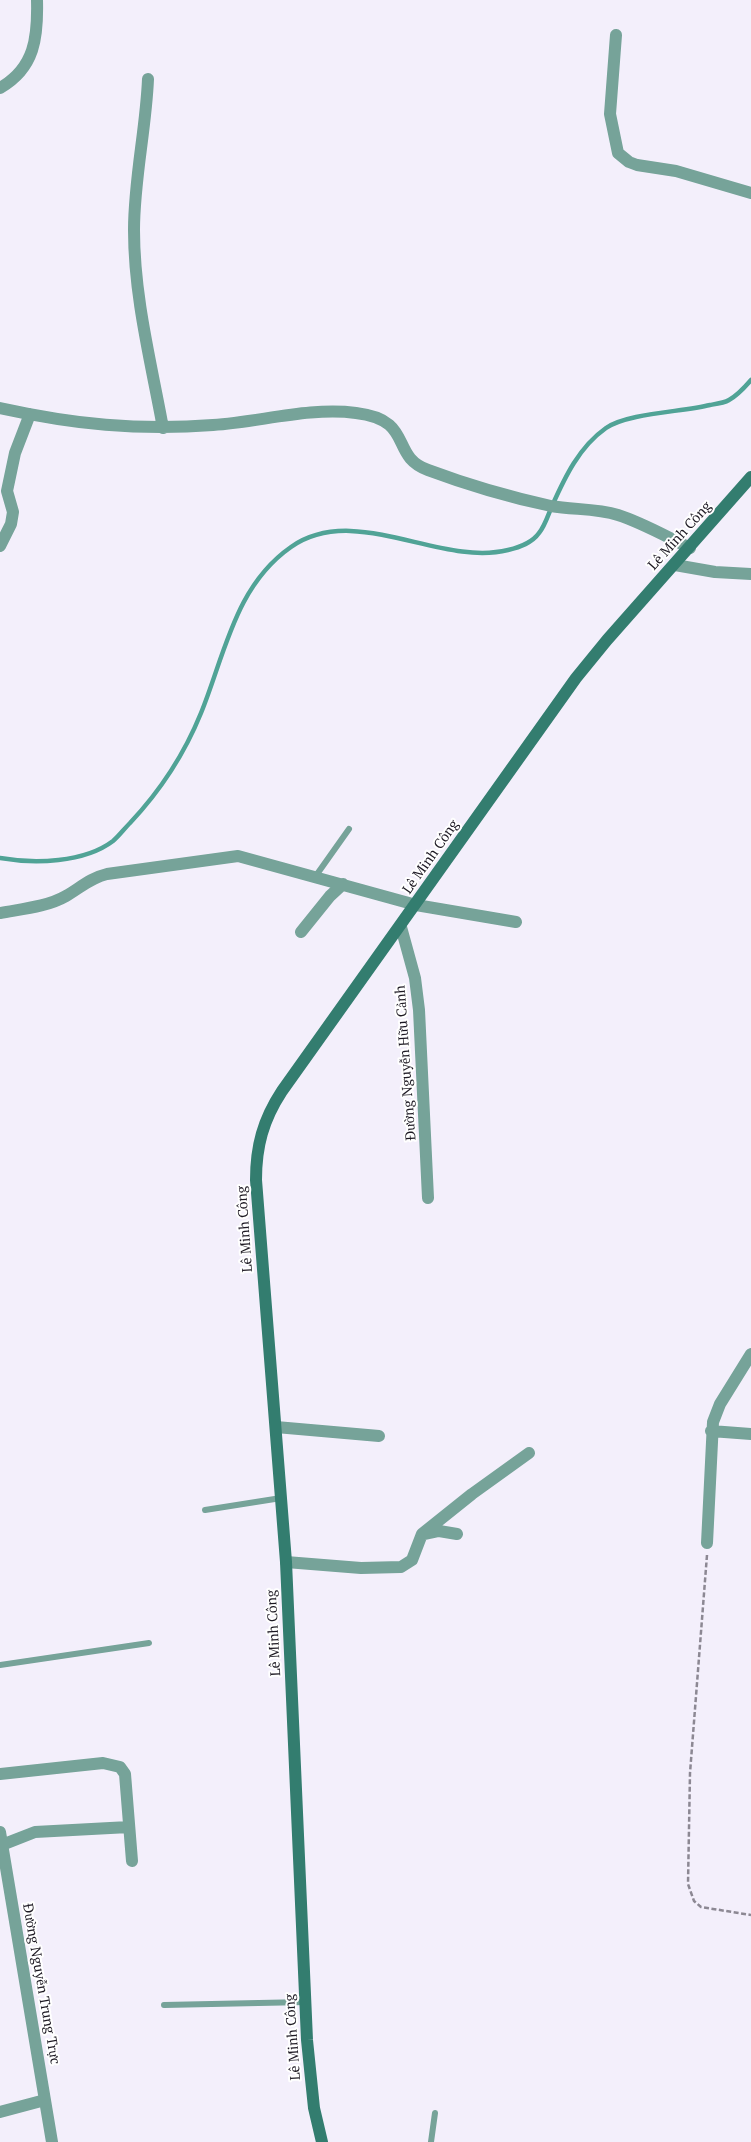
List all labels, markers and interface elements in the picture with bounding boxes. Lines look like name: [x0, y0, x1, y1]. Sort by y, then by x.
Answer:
street label: Lê Minh Công: [645, 498, 715, 574]
street label: Lê Minh Công: [399, 817, 463, 897]
street label: Đường Nguyễn Hữu Cảnh: [392, 985, 420, 1141]
street label: Lê Minh Công: [234, 1185, 256, 1273]
street label: Lê Minh Công: [263, 1589, 285, 1677]
street label: Đường Nguyễn Trung Trực: [19, 1902, 63, 2066]
street label: Lê Minh Công: [282, 1993, 304, 2081]

